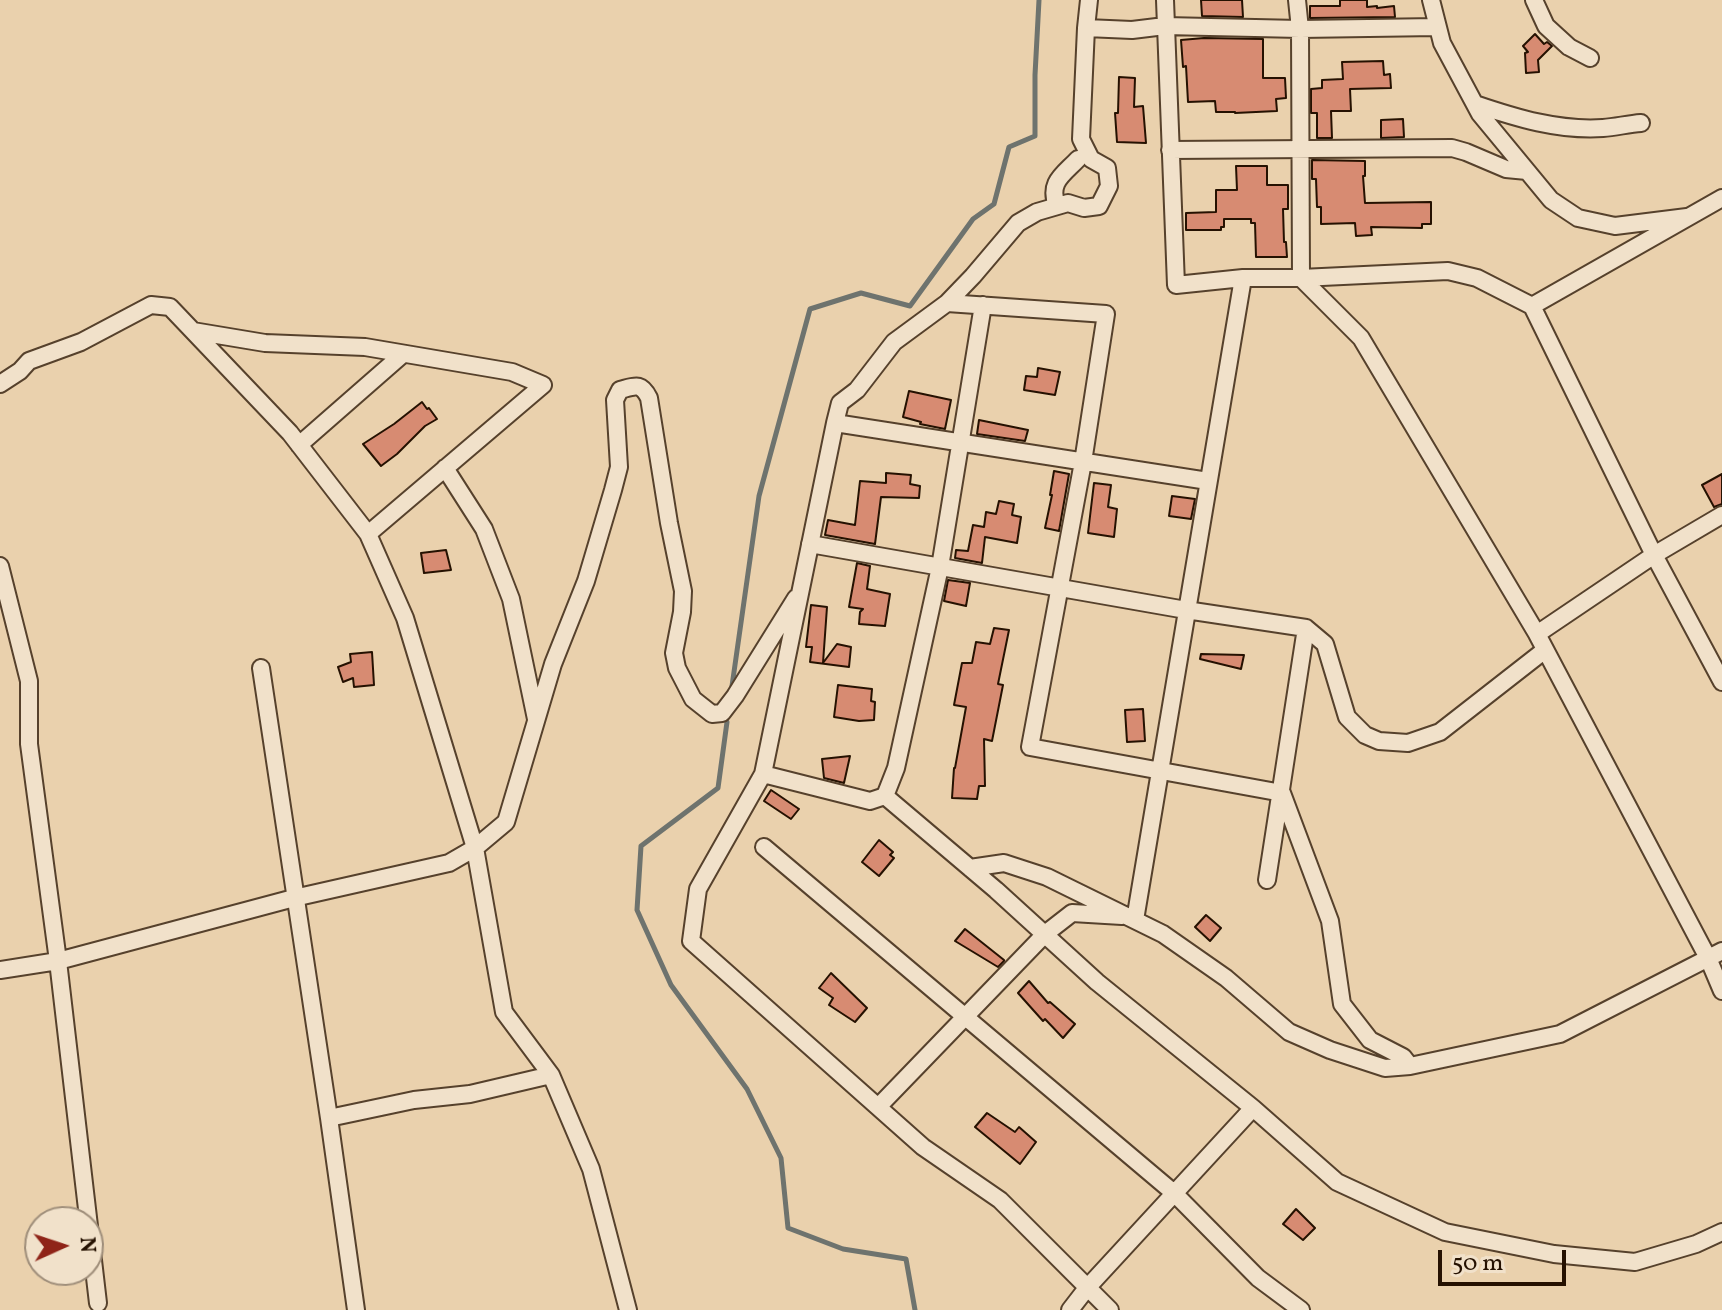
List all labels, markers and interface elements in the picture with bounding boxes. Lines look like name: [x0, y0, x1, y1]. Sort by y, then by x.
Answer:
north arrow: [24, 1206, 104, 1286]
scale bar: [1442, 1234, 1570, 1284]
text: N: [71, 1236, 102, 1254]
text: 50 m: [1452, 1247, 1504, 1281]

